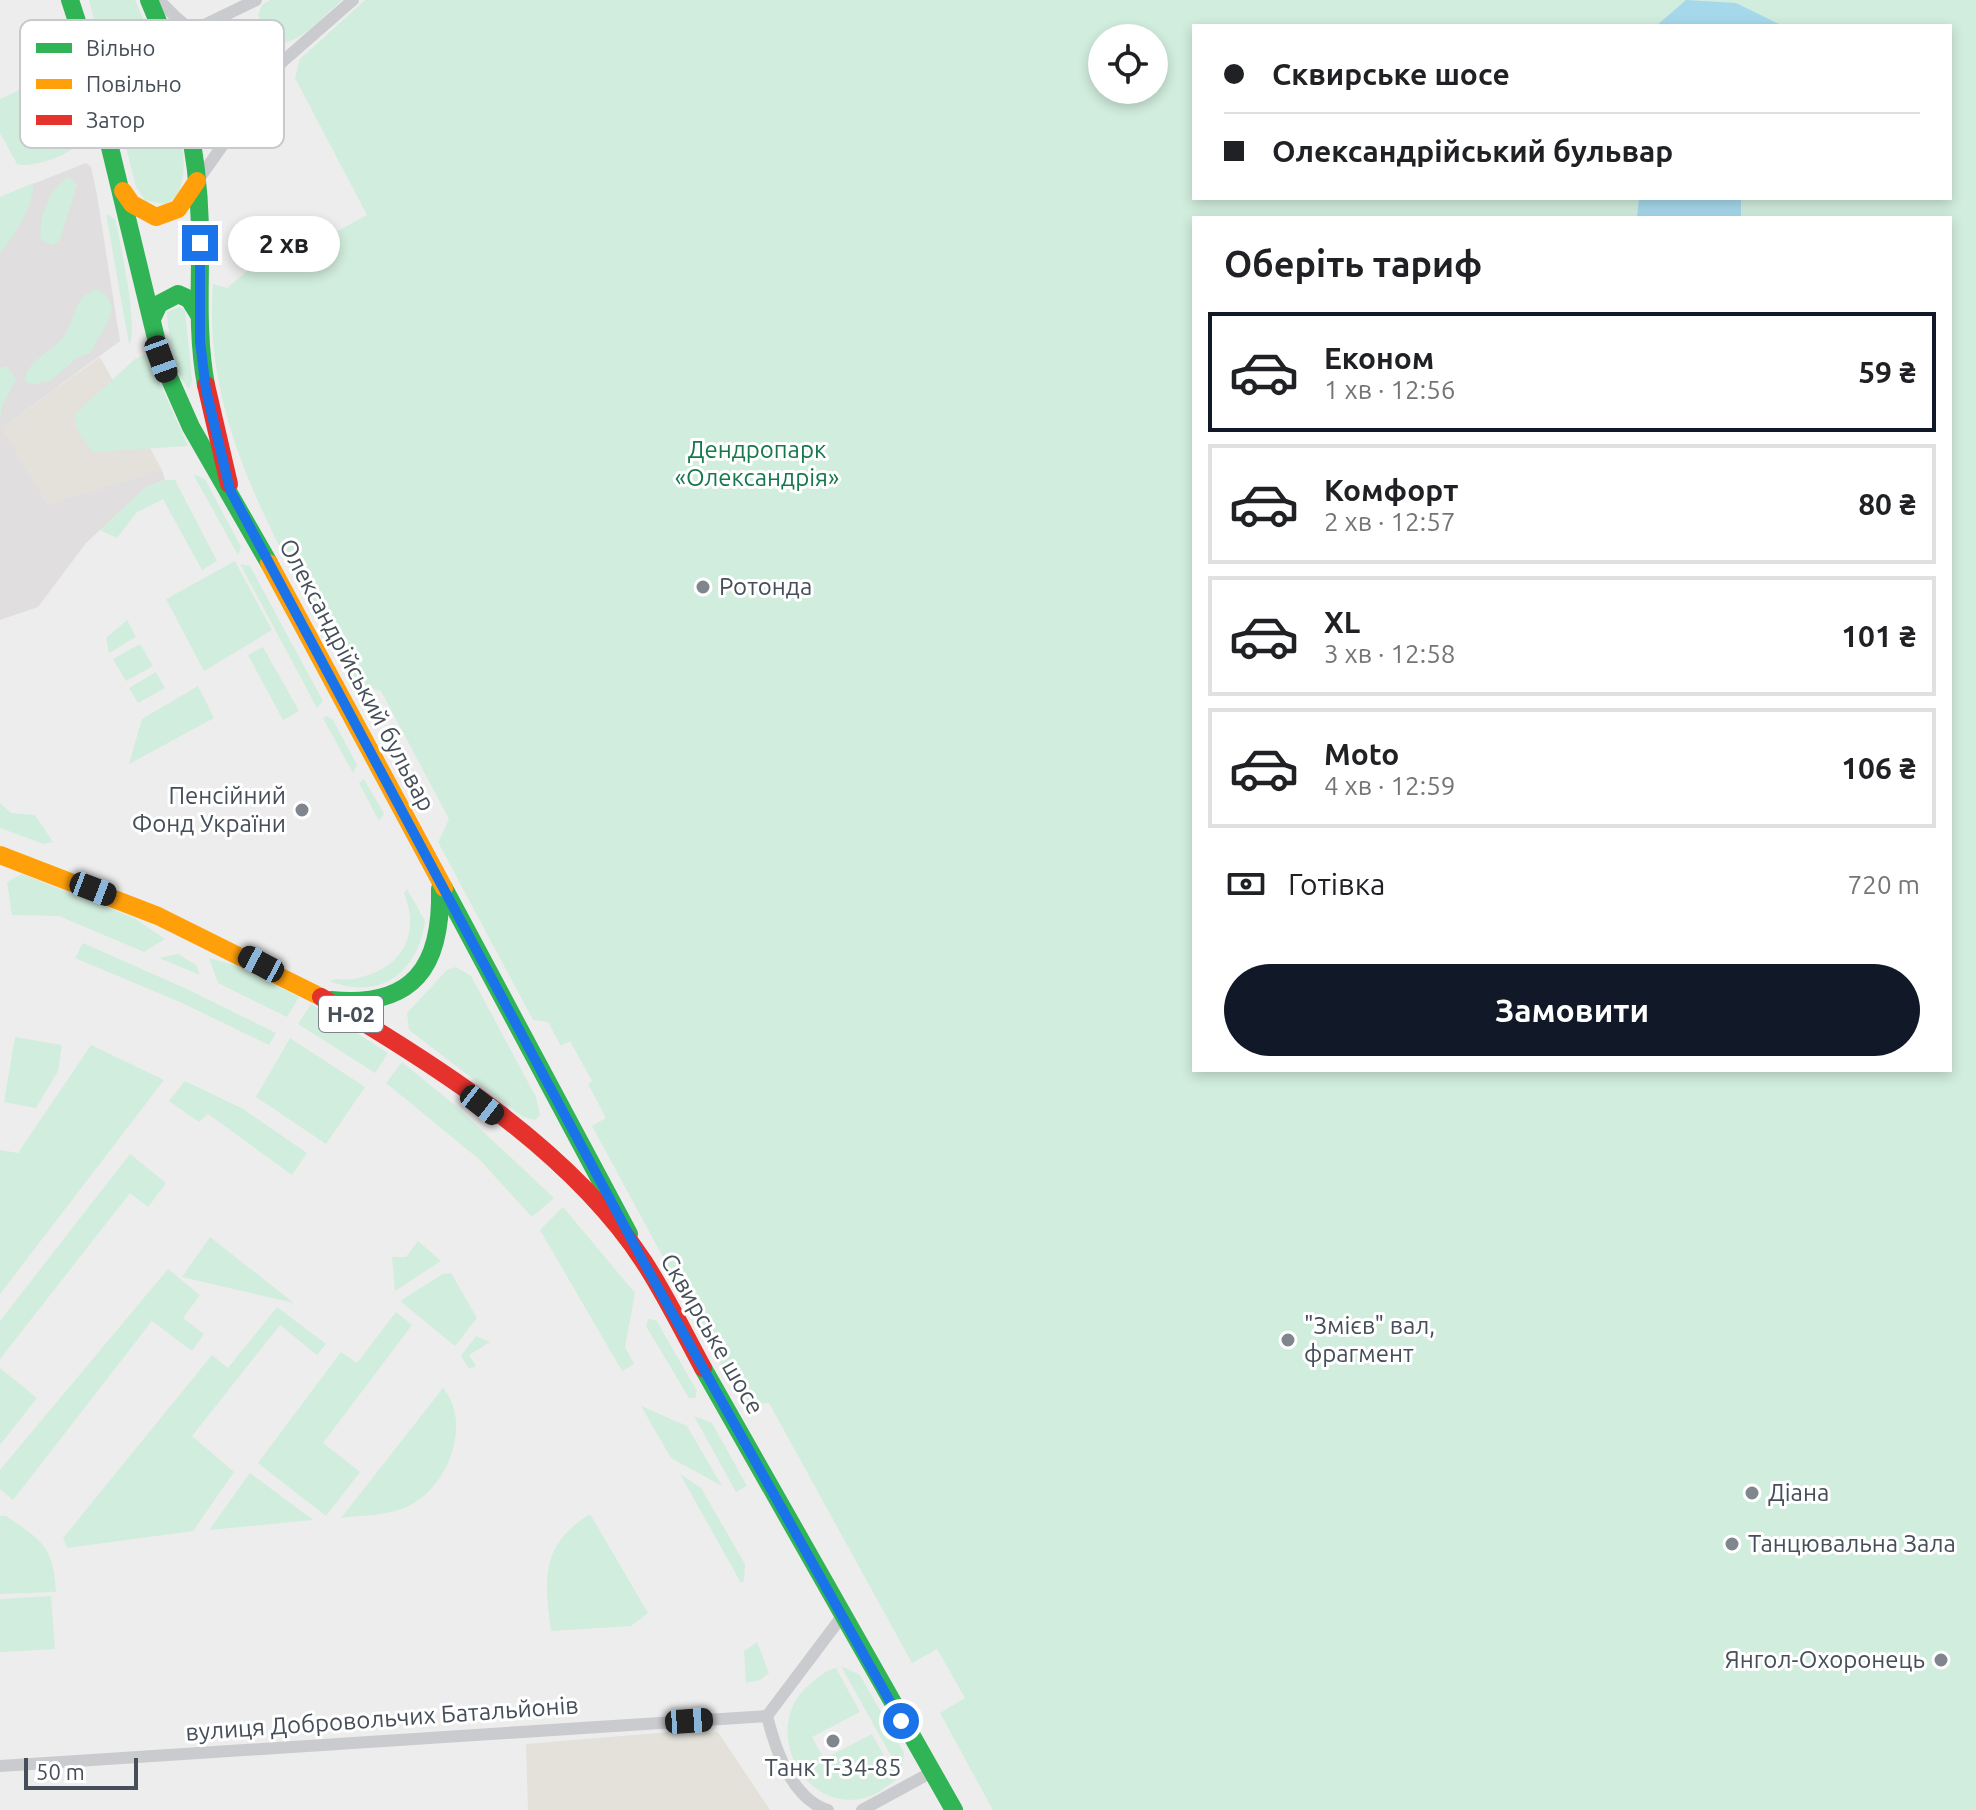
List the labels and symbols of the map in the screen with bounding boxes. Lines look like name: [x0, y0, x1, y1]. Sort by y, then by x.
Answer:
legend: [20, 20, 284, 148]
text: Вільно: [86, 35, 155, 60]
text: Повільно: [86, 71, 182, 96]
text: Затор: [86, 107, 145, 132]
callout: 2 хв: [228, 215, 340, 271]
route end: [182, 225, 218, 261]
car: [142, 332, 180, 386]
park label: Дендропарк «Олександрія»: [675, 436, 839, 491]
street label: Олександрійський бульвар: [274, 534, 441, 815]
place label: Ротонда: [719, 573, 812, 600]
marker: Ротонда: [694, 578, 712, 596]
place label: Пенсійний Фонд України: [132, 782, 286, 837]
marker: Пенсійний Фонд України: [293, 801, 311, 819]
car: [66, 869, 120, 909]
car: [234, 942, 288, 986]
road number: Н-02: [319, 996, 383, 1032]
car: [456, 1081, 508, 1129]
street label: Сквирське шосе: [656, 1249, 769, 1419]
place label: "Змієв" вал, фрагмент: [1304, 1312, 1435, 1367]
marker: "Змієв" вал, фрагмент: [1279, 1331, 1297, 1349]
place label: Діана: [1768, 1479, 1829, 1506]
marker: Діана: [1743, 1484, 1761, 1502]
place label: Танцювальна Зала: [1748, 1530, 1956, 1557]
marker: Танцювальна Зала: [1723, 1535, 1741, 1553]
place label: Янгол-Охоронець: [1725, 1646, 1925, 1673]
marker: Янгол-Охоронець: [1932, 1651, 1950, 1669]
street label: вулиця Добровольчих Батальйонів: [185, 1691, 579, 1746]
route start: [883, 1703, 919, 1739]
car: [664, 1707, 714, 1735]
marker: Танк Т-34-85: [824, 1732, 842, 1750]
scale bar: [24, 1754, 138, 1790]
place label: Танк Т-34-85: [764, 1754, 902, 1781]

